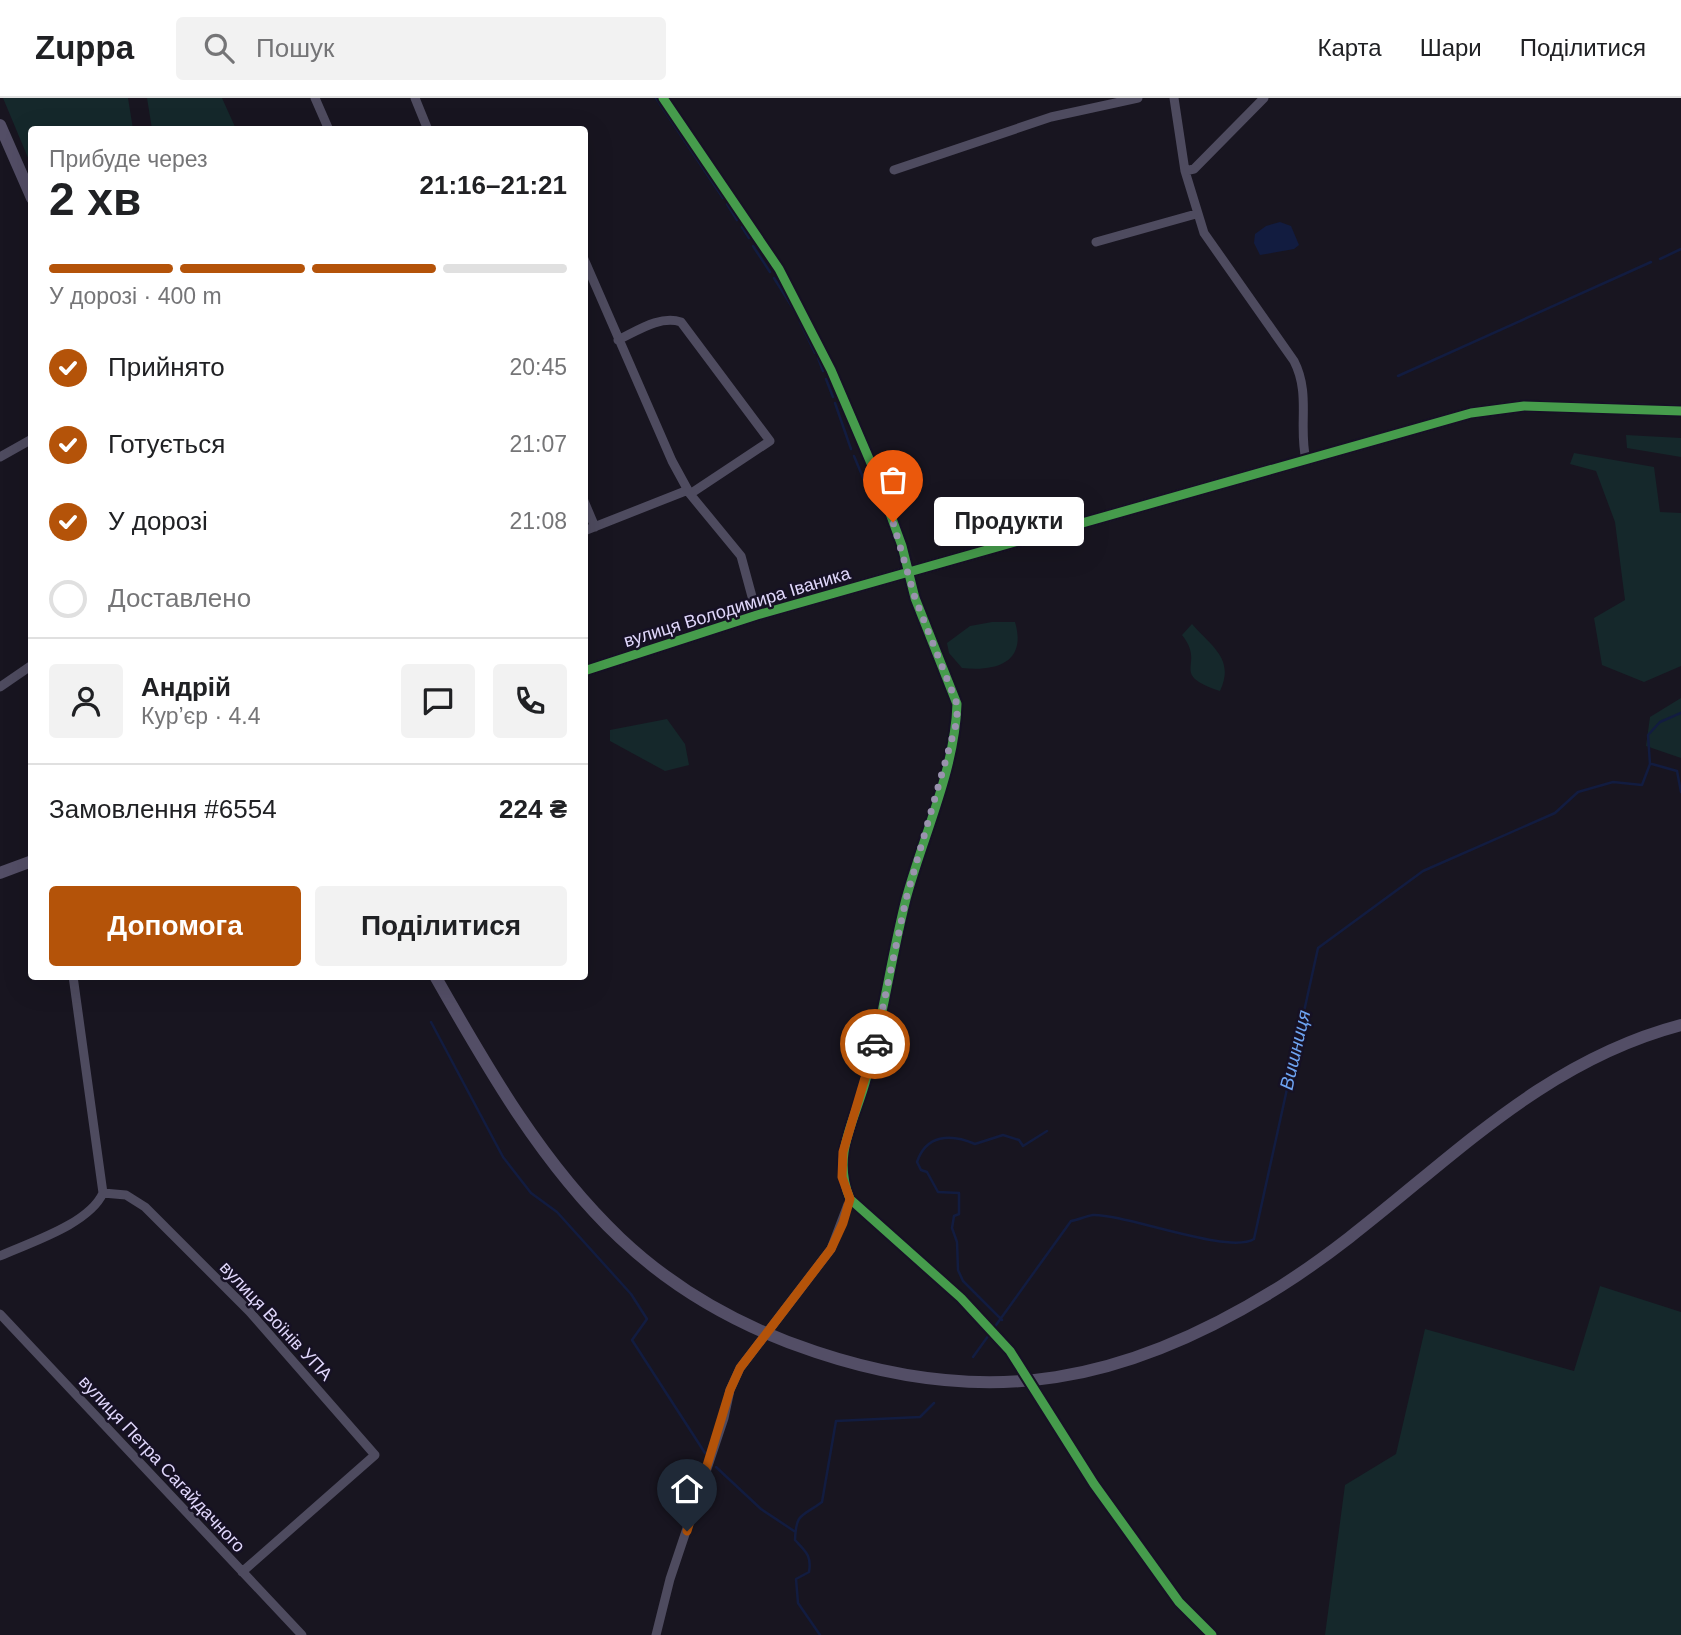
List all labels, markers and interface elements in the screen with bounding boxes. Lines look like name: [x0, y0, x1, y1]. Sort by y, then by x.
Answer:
search box: [176, 17, 666, 80]
text: Zuppa: [35, 29, 134, 66]
icon: search: [200, 29, 238, 67]
text: Пошук: [256, 33, 334, 63]
text: Карта: [1317, 34, 1382, 61]
text: Шари: [1420, 34, 1482, 61]
text: Поділитися: [1520, 34, 1646, 61]
text: Прибуде через: [49, 146, 208, 172]
text: 21:16–21:21: [420, 170, 567, 200]
text: 2 хв: [49, 173, 141, 225]
text: У дорозі · 400 m: [49, 283, 222, 309]
icon: check: [49, 349, 87, 387]
text: Прийнято: [108, 352, 225, 382]
text: 20:45: [509, 354, 567, 380]
icon: check: [49, 426, 87, 464]
text: Готується: [108, 429, 225, 459]
text: 21:07: [509, 431, 567, 457]
pin: [863, 450, 923, 522]
icon: bag: [874, 461, 912, 499]
callout: Продукти: [935, 498, 1086, 546]
icon: check: [49, 503, 87, 541]
text: У дорозі: [108, 506, 208, 536]
text: 21:08: [509, 508, 567, 534]
text: Продукти: [955, 508, 1063, 534]
street label: вулиця Володимира Іваника: [621, 563, 854, 651]
text: Доставлено: [108, 583, 251, 613]
button: person: [49, 664, 123, 738]
button: chat: [401, 664, 475, 738]
button: phone: [493, 664, 567, 738]
text: Андрій: [141, 672, 231, 702]
text: Кур’єр · 4.4: [141, 703, 260, 729]
text: Замовлення #6554: [49, 794, 277, 824]
text: 224 ₴: [499, 794, 567, 824]
button: Допомога: [49, 886, 301, 966]
button: Поділитися: [315, 886, 567, 966]
water label: Вишниця: [1276, 1008, 1314, 1092]
courier: [840, 1009, 910, 1079]
icon: car: [856, 1025, 894, 1063]
street label: вулиця Воїнів УПА: [216, 1257, 336, 1385]
street label: вулиця Петра Сагайдачного: [75, 1372, 249, 1556]
pin: [657, 1459, 717, 1531]
icon: home: [668, 1470, 706, 1508]

